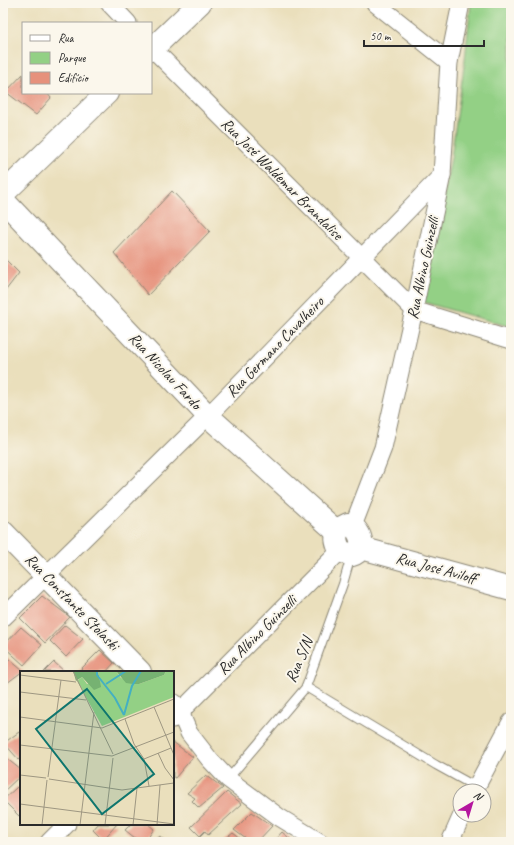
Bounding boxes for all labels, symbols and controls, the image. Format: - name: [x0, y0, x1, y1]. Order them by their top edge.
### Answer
- legend: [22, 22, 152, 94]
- scale bar: [364, 22, 484, 48]
- text: 50 m: [370, 28, 392, 44]
- text: Rua: [58, 30, 75, 46]
- text: Parque: [58, 50, 87, 66]
- text: Edifício: [58, 70, 90, 86]
- street label: Rua José Waldemar Brandalise: [217, 114, 349, 246]
- street label: Rua Albino Guinzelli: [402, 213, 444, 321]
- street label: Rua Germano Cavalheiro: [222, 291, 329, 402]
- street label: Rua Nicolau Fardo: [124, 328, 207, 415]
- street label: Rua José Aviloff: [394, 548, 482, 589]
- street label: Rua Constante Stolaski: [21, 549, 125, 656]
- street label: Rua Albino Guinzelli: [213, 590, 302, 679]
- street label: Rua S/N: [281, 632, 318, 686]
- inset map: [20, 671, 174, 825]
- north arrow: [452, 783, 492, 823]
- text: N: [471, 788, 487, 804]

